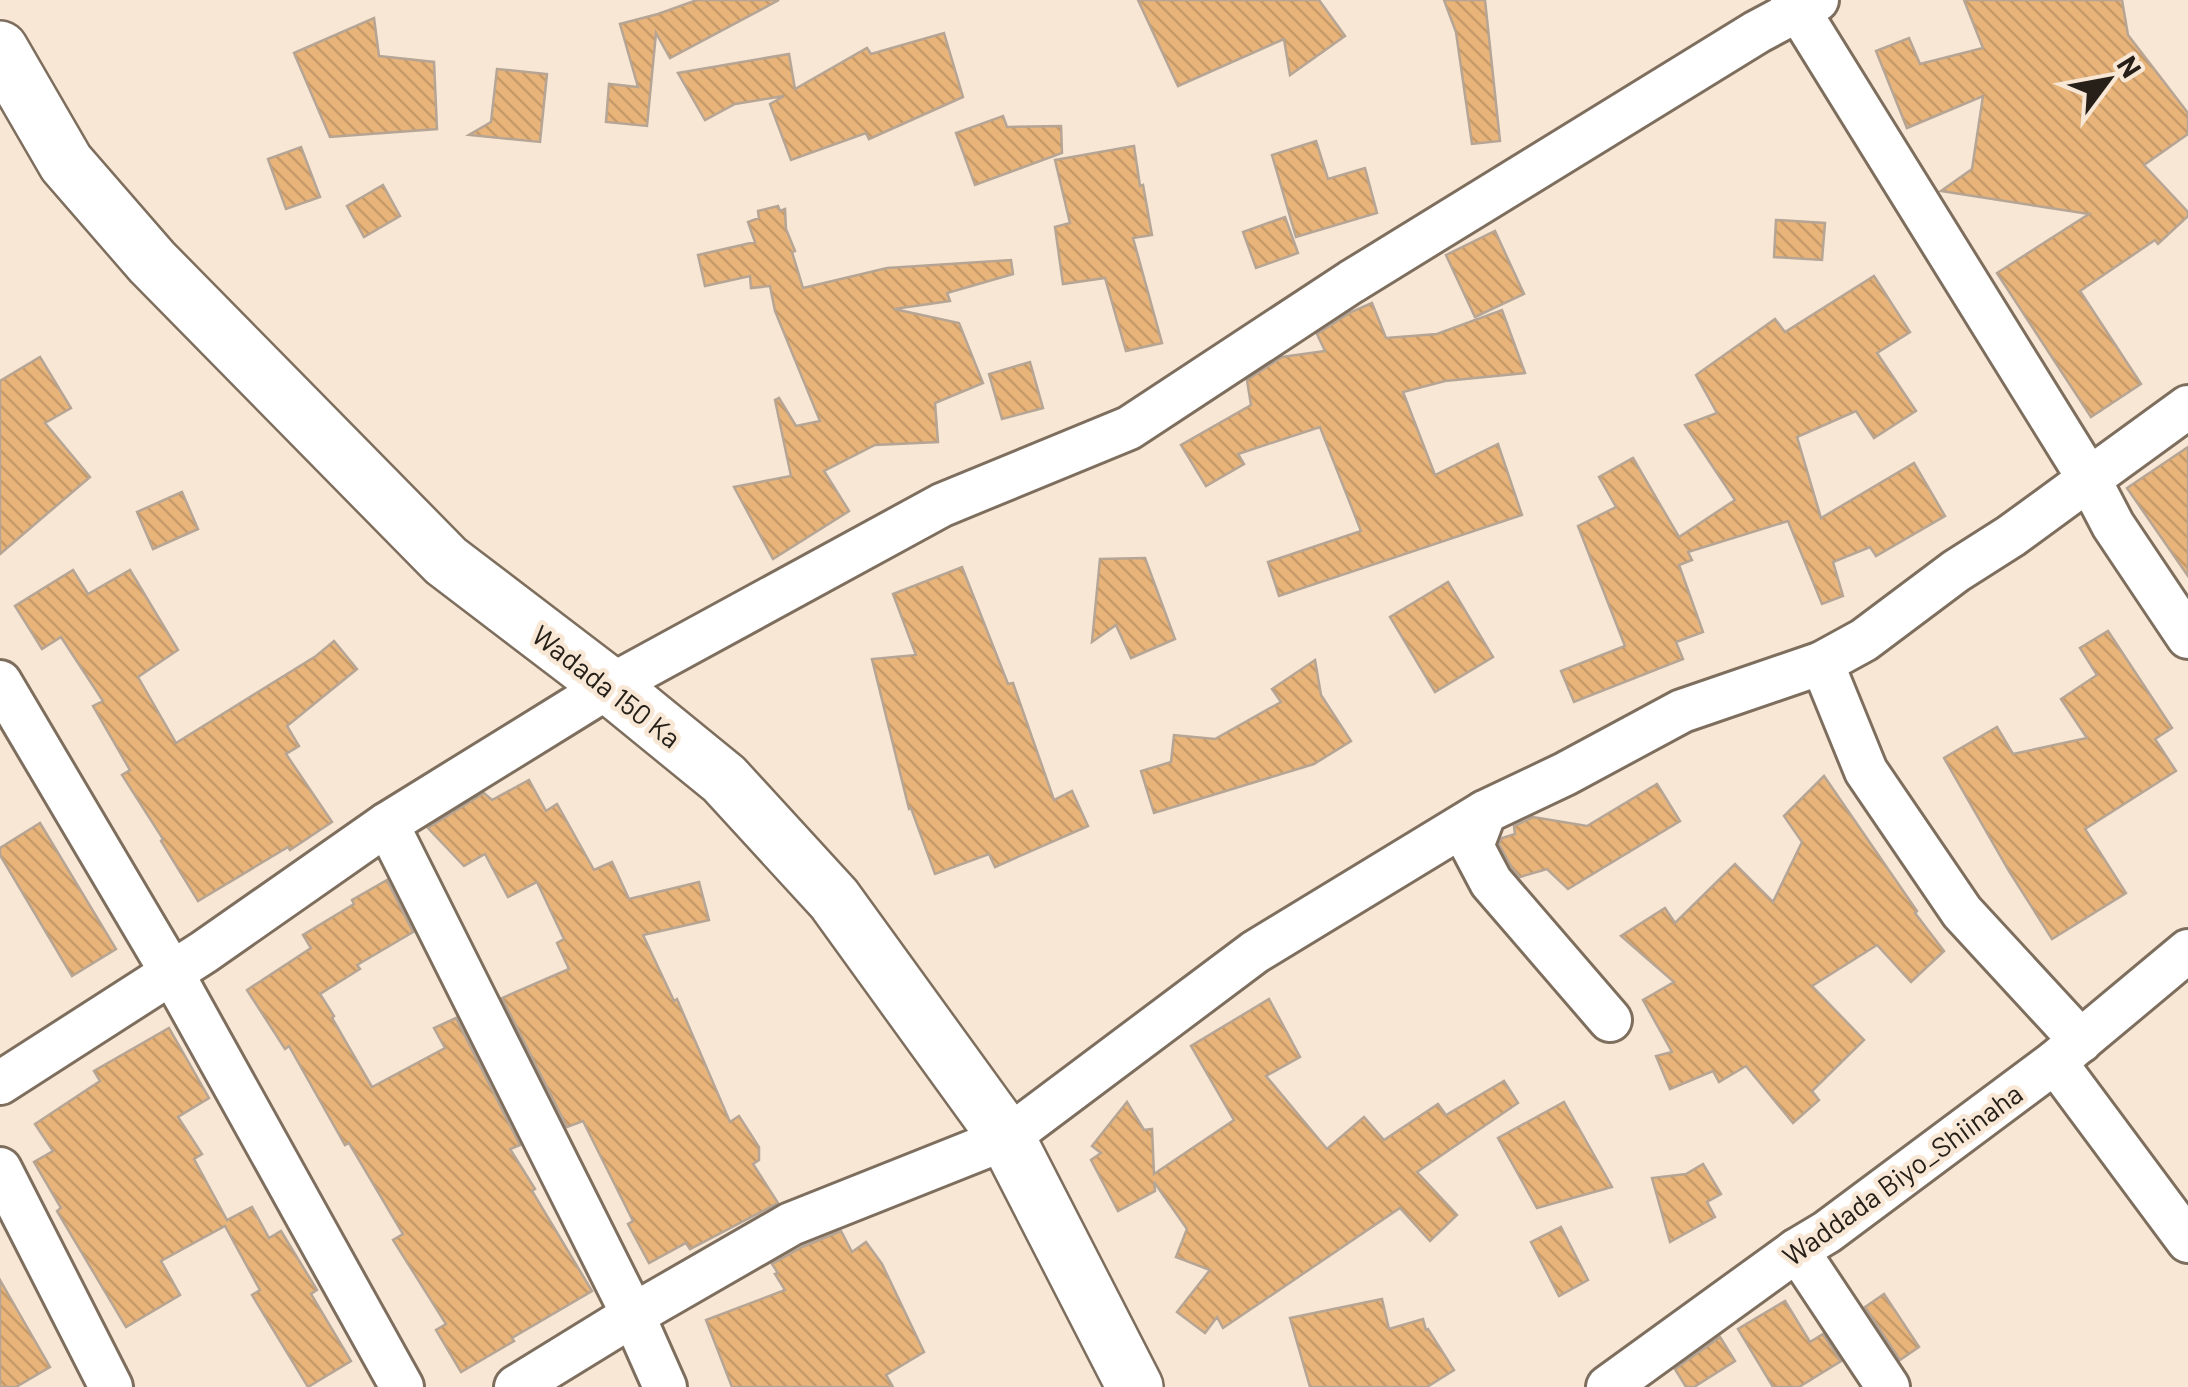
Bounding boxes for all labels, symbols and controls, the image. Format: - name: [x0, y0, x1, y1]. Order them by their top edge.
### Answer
- north arrow: [2058, 30, 2158, 130]
- text: N: [2111, 49, 2149, 83]
- street label: Wadada 150 Ka: [526, 617, 688, 755]
- street label: Waddada Biyo_Shiinaha: [1775, 1076, 2029, 1272]

